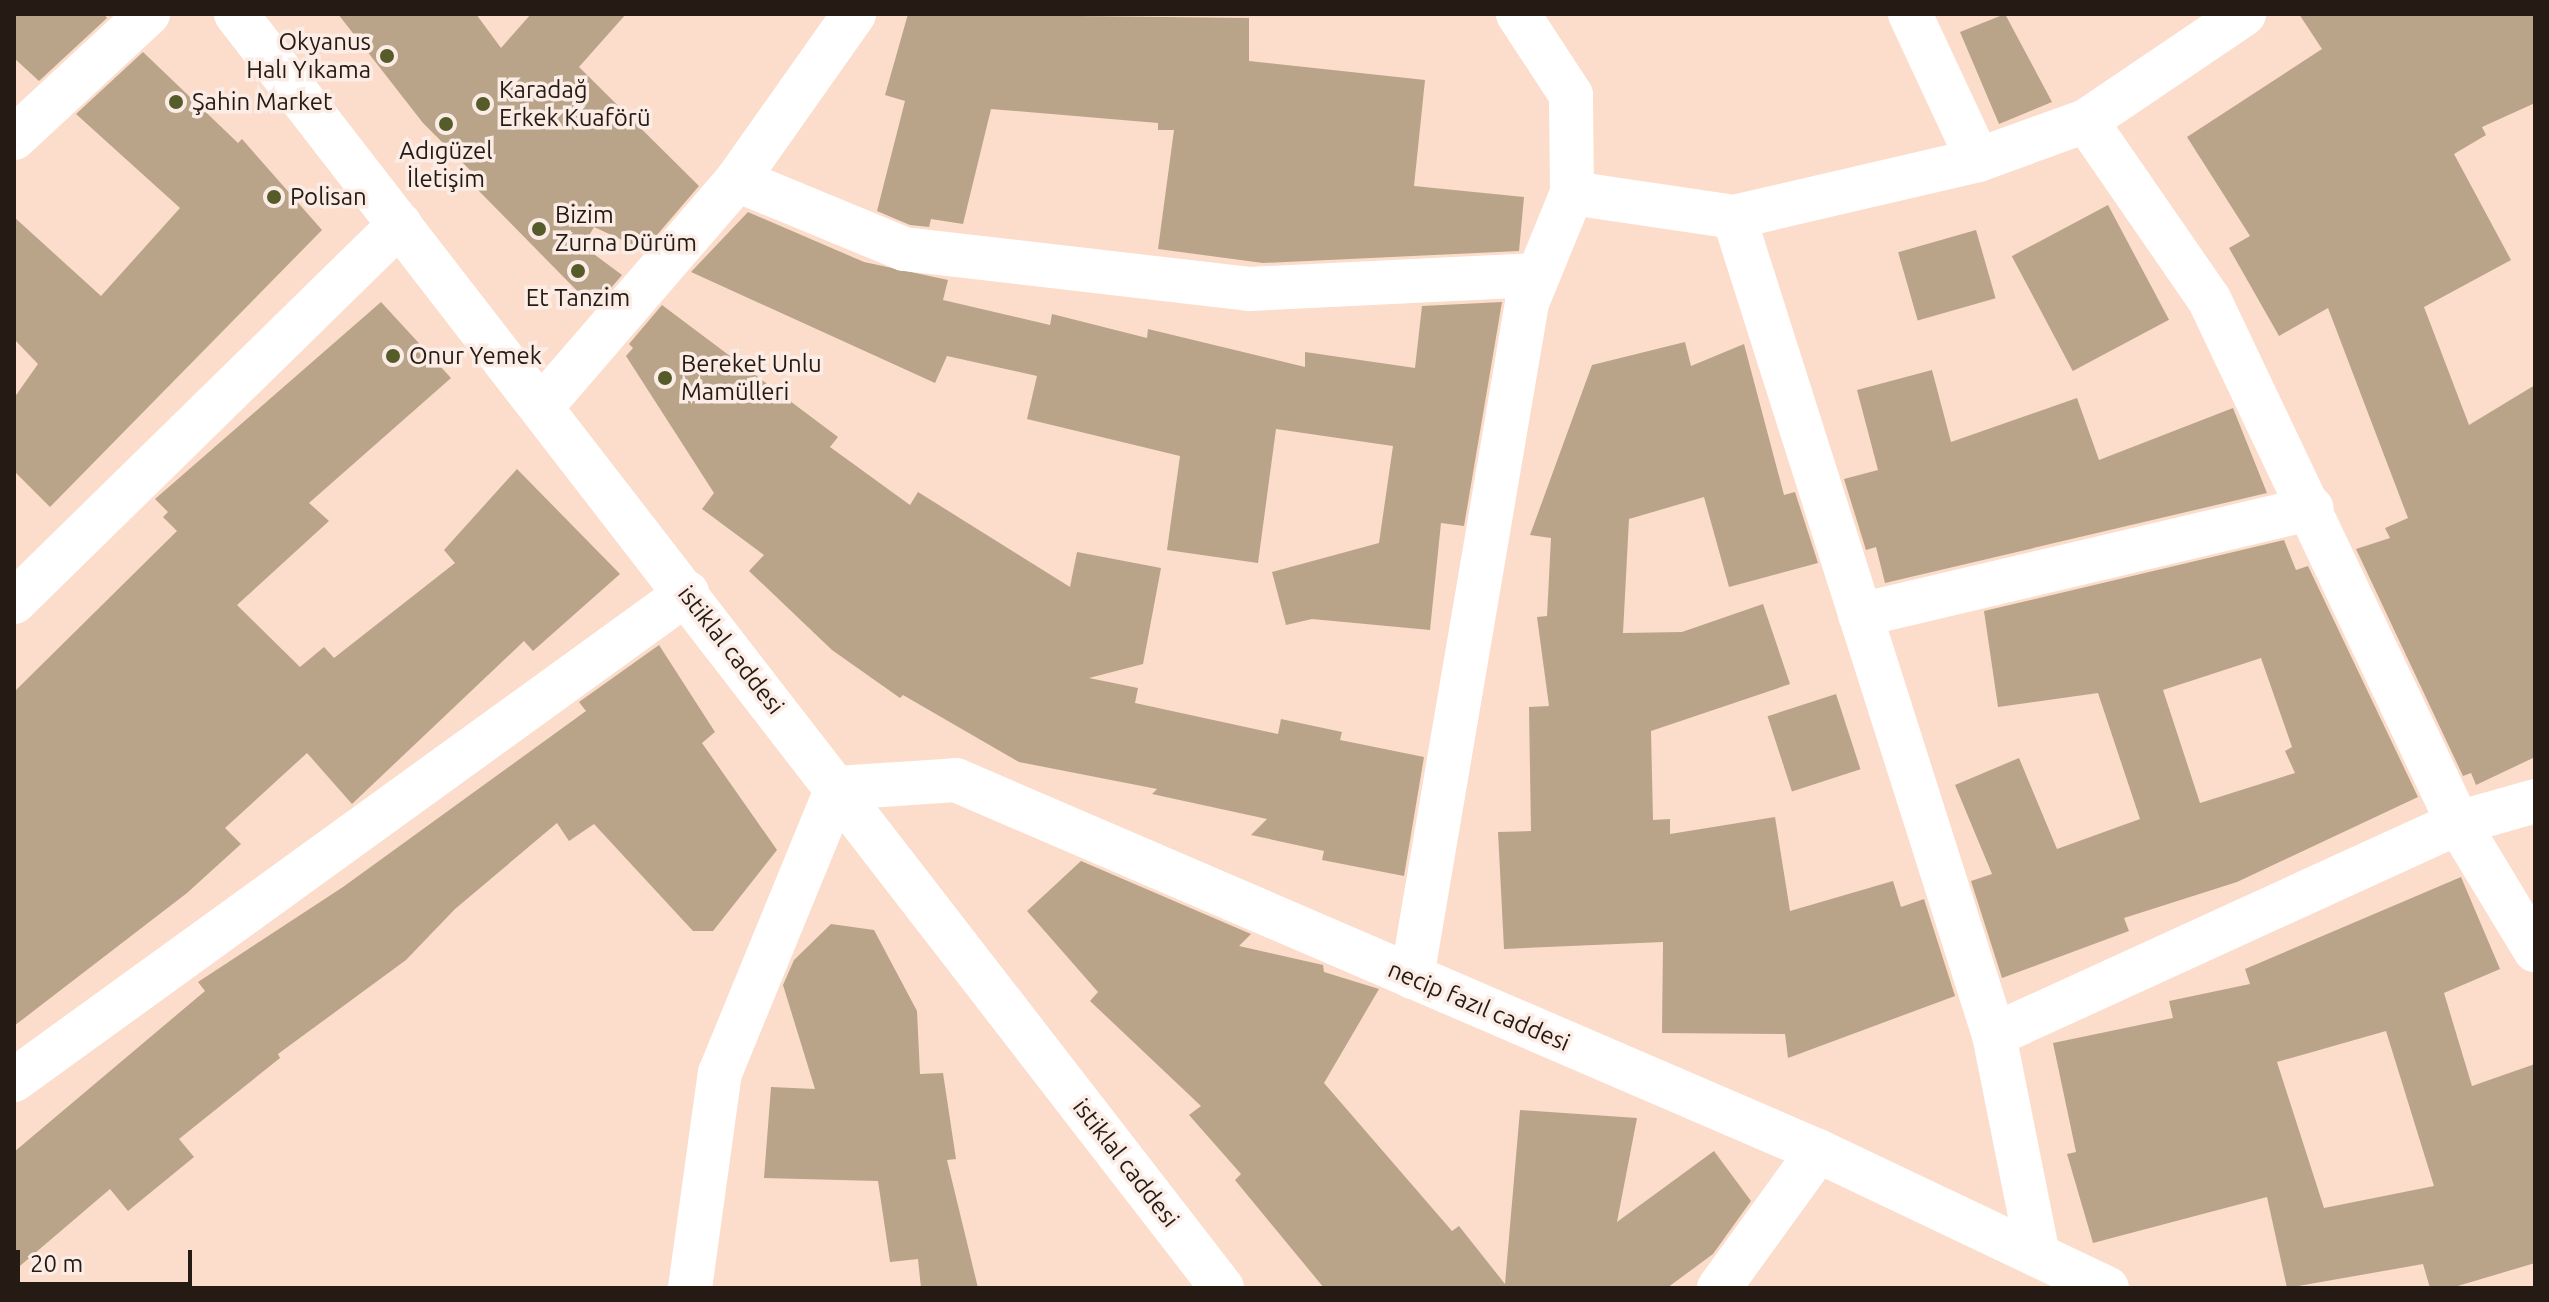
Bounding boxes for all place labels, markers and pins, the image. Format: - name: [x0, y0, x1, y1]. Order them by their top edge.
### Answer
- place label: Okyanus Halı Yıkama: [246, 28, 371, 84]
- marker: Okyanus Halı Yıkama: [378, 47, 396, 65]
- place label: Karadağ Erkek Kuaförü: [499, 76, 651, 132]
- place label: Şahin Market: [192, 88, 332, 116]
- marker: Şahin Market: [167, 93, 185, 111]
- marker: Karadağ Erkek Kuaförü: [474, 95, 492, 113]
- marker: Adıgüzel İletişim: [437, 115, 455, 133]
- place label: Adıgüzel İletişim: [399, 137, 493, 193]
- place label: Polisan: [290, 183, 367, 211]
- marker: Polisan: [265, 188, 283, 206]
- place label: Bizim Zurna Dürüm: [555, 201, 697, 257]
- marker: Bizim Zurna Dürüm: [530, 220, 548, 238]
- marker: Et Tanzim: [569, 262, 587, 280]
- place label: Et Tanzim: [526, 284, 630, 312]
- place label: Onur Yemek: [409, 342, 542, 370]
- marker: Onur Yemek: [384, 347, 402, 365]
- place label: Bereket Unlu Mamülleri: [681, 350, 822, 406]
- marker: Bereket Unlu Mamülleri: [656, 369, 674, 387]

